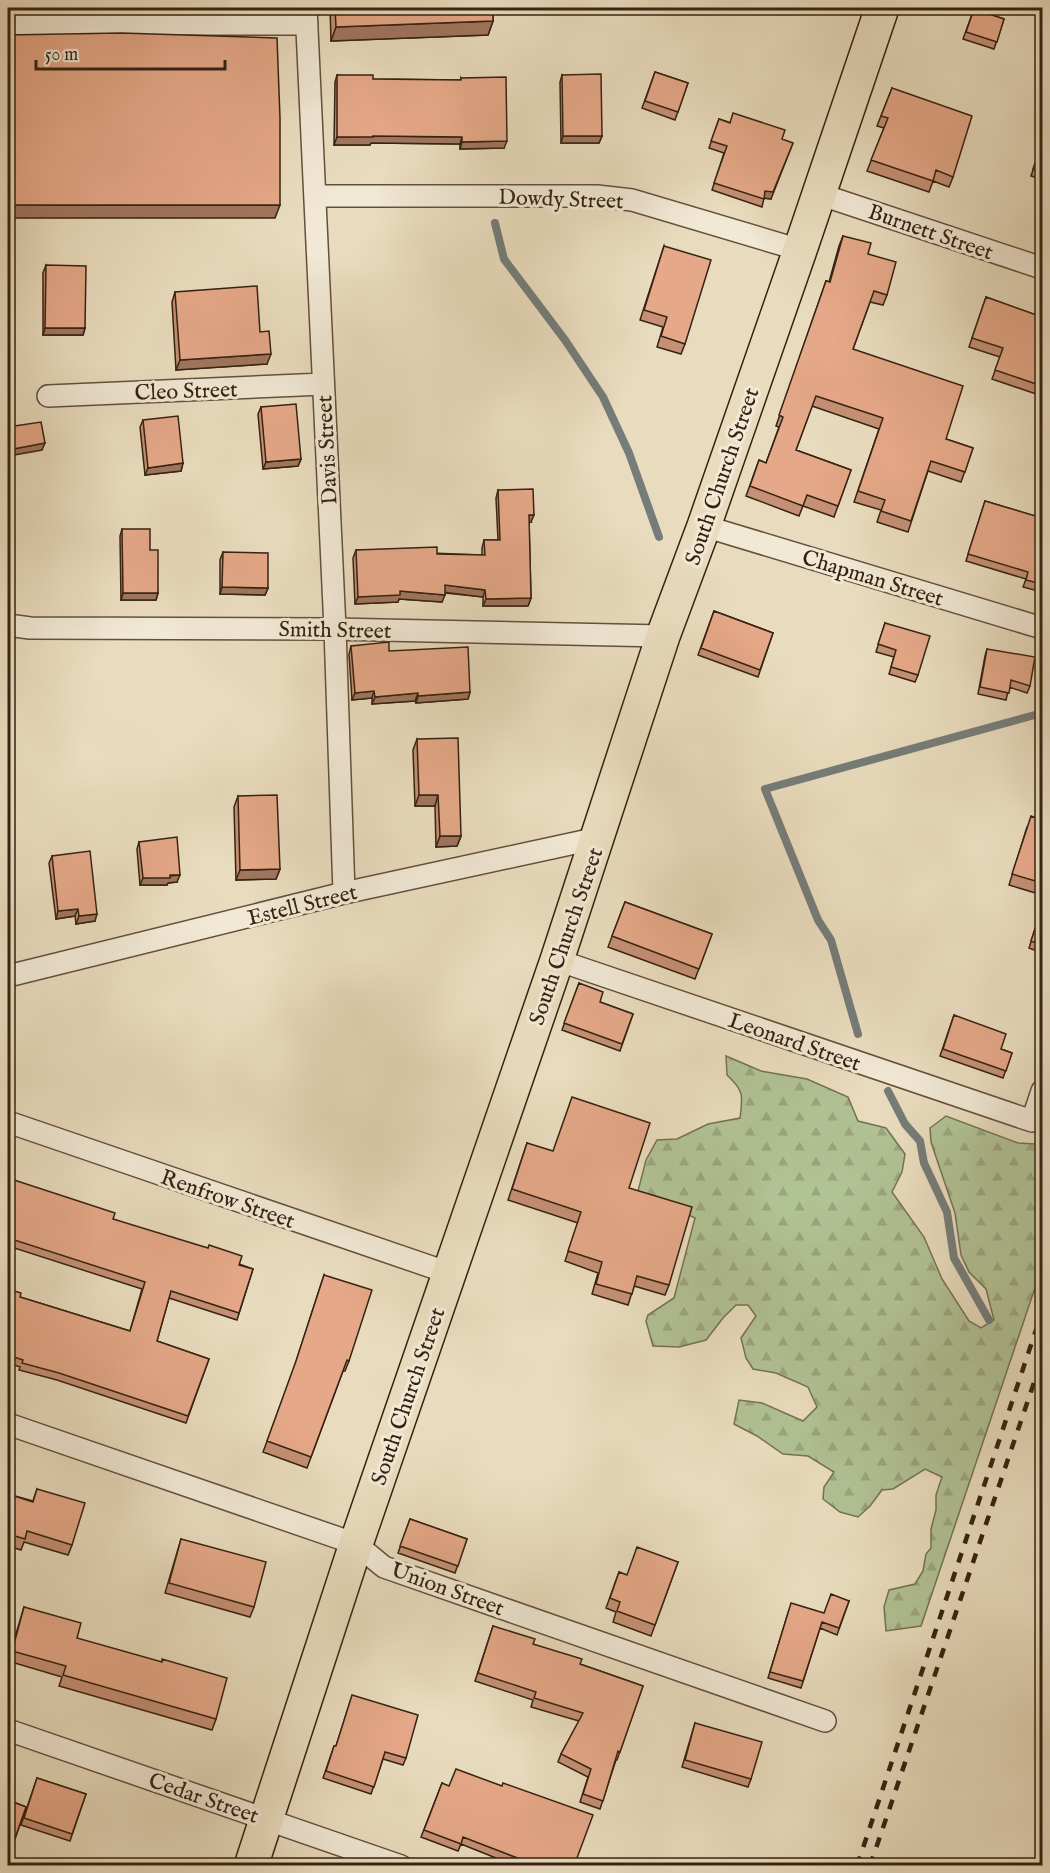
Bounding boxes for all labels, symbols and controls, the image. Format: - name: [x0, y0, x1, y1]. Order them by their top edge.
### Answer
- scale bar: [36, 33, 225, 71]
- text: 50 m: [45, 44, 78, 67]
- street label: Dowdy Street: [498, 184, 625, 216]
- street label: Burnett Street: [864, 198, 997, 268]
- street label: Cleo Street: [134, 376, 239, 408]
- street label: South Church Street: [679, 384, 767, 569]
- street label: Davis Street: [311, 394, 345, 505]
- street label: Chapman Street: [798, 544, 947, 614]
- street label: Smith Street: [278, 616, 392, 646]
- street label: South Church Street: [523, 844, 611, 1029]
- street label: Estell Street: [245, 879, 361, 933]
- street label: Leonard Street: [724, 1007, 865, 1079]
- street label: Renfrow Street: [157, 1164, 299, 1236]
- street label: South Church Street: [365, 1304, 453, 1489]
- street label: Union Street: [387, 1556, 508, 1623]
- street label: Cedar Street: [145, 1767, 263, 1831]

